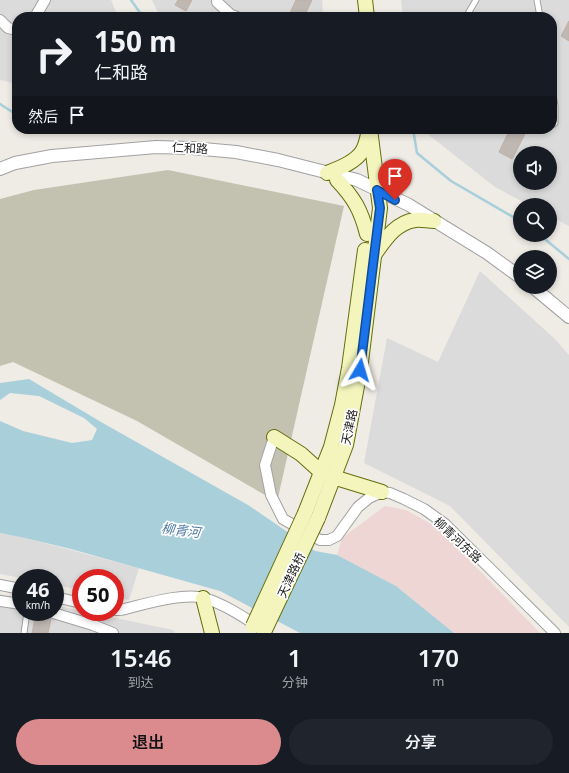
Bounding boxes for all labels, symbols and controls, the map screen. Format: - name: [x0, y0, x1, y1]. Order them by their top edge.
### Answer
- text: 150 m: [94, 22, 177, 60]
- icon: right: [28, 28, 80, 80]
- text: 仁和路: [94, 60, 148, 84]
- icon: arrive: [66, 104, 88, 126]
- text: 然后: [28, 106, 58, 126]
- street label: 仁和路: [172, 139, 208, 157]
- map controls: [513, 146, 557, 294]
- button: sound: [513, 146, 557, 190]
- pin: [378, 159, 412, 200]
- icon: arrive: [384, 165, 406, 187]
- button: search: [513, 198, 557, 242]
- button: layers: [513, 250, 557, 294]
- position arrow: [339, 349, 381, 391]
- street label: 天津路: [337, 408, 361, 446]
- street label: 柳青河东路: [430, 513, 486, 567]
- water label: 柳青河: [161, 519, 204, 542]
- street label: 天津路桥: [273, 550, 309, 600]
- speed limit sign: 50: [72, 569, 124, 621]
- text: 46: [27, 576, 49, 603]
- text: km/h: [26, 598, 50, 612]
- text: 15:46: [110, 641, 172, 674]
- text: 1: [288, 641, 302, 674]
- text: 170: [418, 641, 459, 674]
- text: m: [432, 672, 444, 690]
- text: 到达: [128, 673, 154, 691]
- text: 分钟: [282, 673, 308, 691]
- button: 退出: [16, 719, 281, 765]
- button: 分享: [289, 719, 553, 765]

